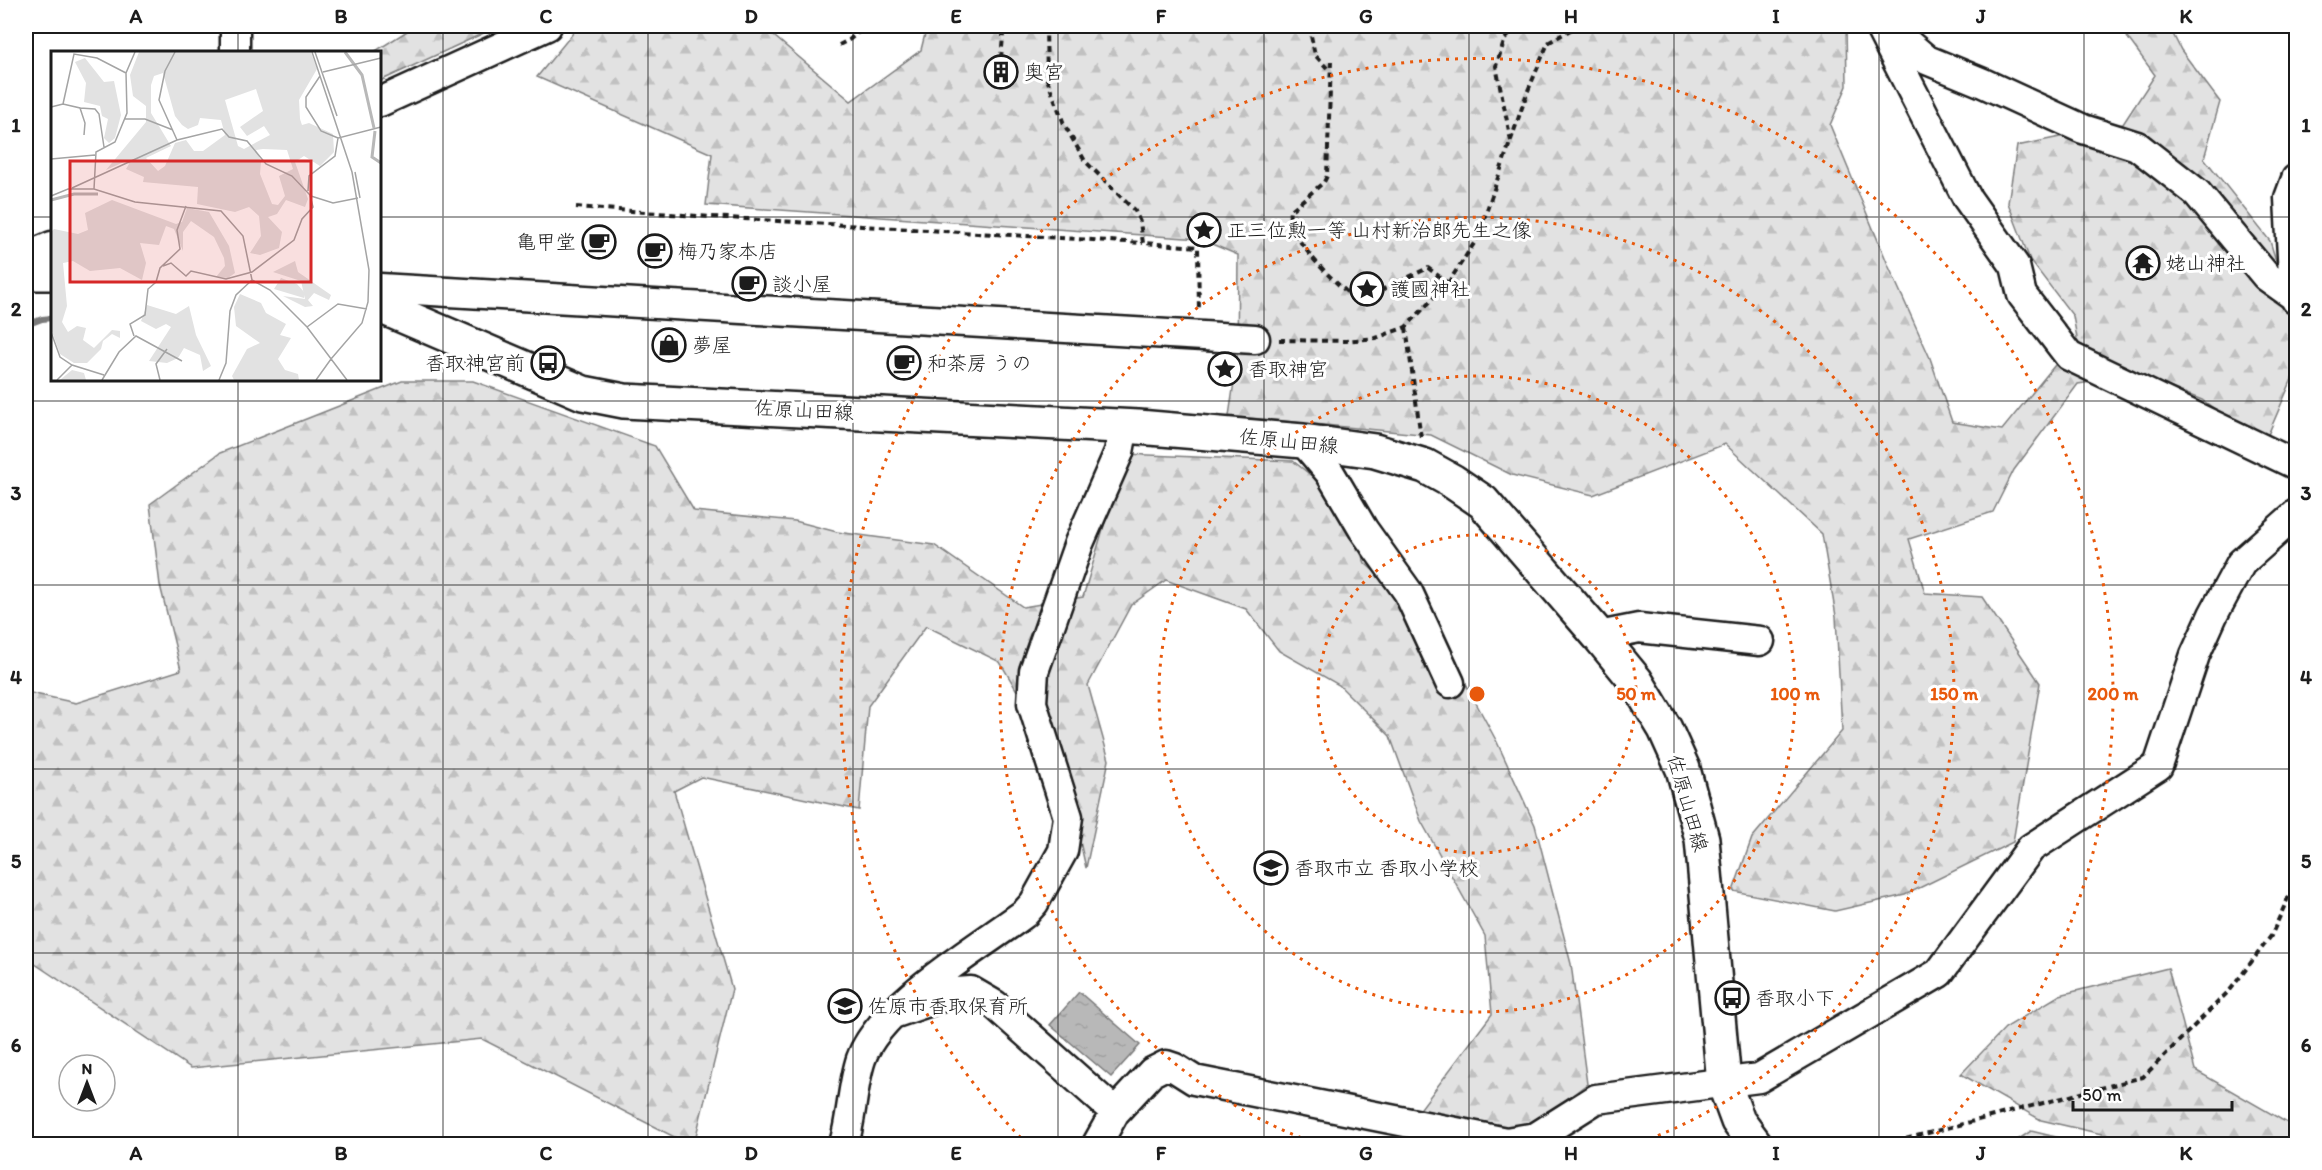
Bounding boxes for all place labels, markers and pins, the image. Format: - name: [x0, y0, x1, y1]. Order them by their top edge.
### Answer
- building icon: 奥宮: [983, 54, 1019, 90]
- place label: 奥宮: [1024, 60, 1064, 84]
- place icon: 正三位勲一等 山村新治郎先生之像: [1186, 212, 1222, 248]
- place label: 正三位勲一等 山村新治郎先生之像: [1227, 218, 1532, 242]
- cafe icon: 亀甲堂: [581, 224, 617, 260]
- place label: 亀甲堂: [516, 230, 576, 254]
- cafe icon: 梅乃家本店: [637, 233, 673, 269]
- place label: 梅乃家本店: [678, 239, 778, 263]
- temple icon: 姥山神社: [2125, 245, 2161, 281]
- place label: 姥山神社: [2166, 251, 2246, 275]
- cafe icon: 談小屋: [731, 266, 767, 302]
- place icon: 護國神社: [1349, 271, 1385, 307]
- place label: 談小屋: [772, 272, 832, 296]
- place label: 護國神社: [1390, 277, 1470, 301]
- shop icon: 夢屋: [651, 327, 687, 363]
- place label: 夢屋: [692, 333, 732, 357]
- bus stop icon: 香取神宮前: [530, 345, 566, 381]
- cafe icon: 和茶房 うの: [886, 345, 922, 381]
- place label: 香取神宮前: [425, 351, 525, 375]
- place label: 和茶房 うの: [927, 351, 1032, 375]
- place icon: 香取神宮: [1207, 351, 1243, 387]
- place label: 香取神宮: [1248, 357, 1328, 381]
- centre of rings: [1467, 684, 1487, 704]
- school or university icon: 香取市立 香取小学校: [1253, 850, 1289, 886]
- place label: 香取市立 香取小学校: [1294, 856, 1479, 880]
- bus stop icon: 香取小下: [1714, 980, 1750, 1016]
- place label: 香取小下: [1755, 986, 1835, 1010]
- school or university icon: 佐原市香取保育所: [827, 988, 863, 1024]
- place label: 佐原市香取保育所: [868, 994, 1028, 1018]

